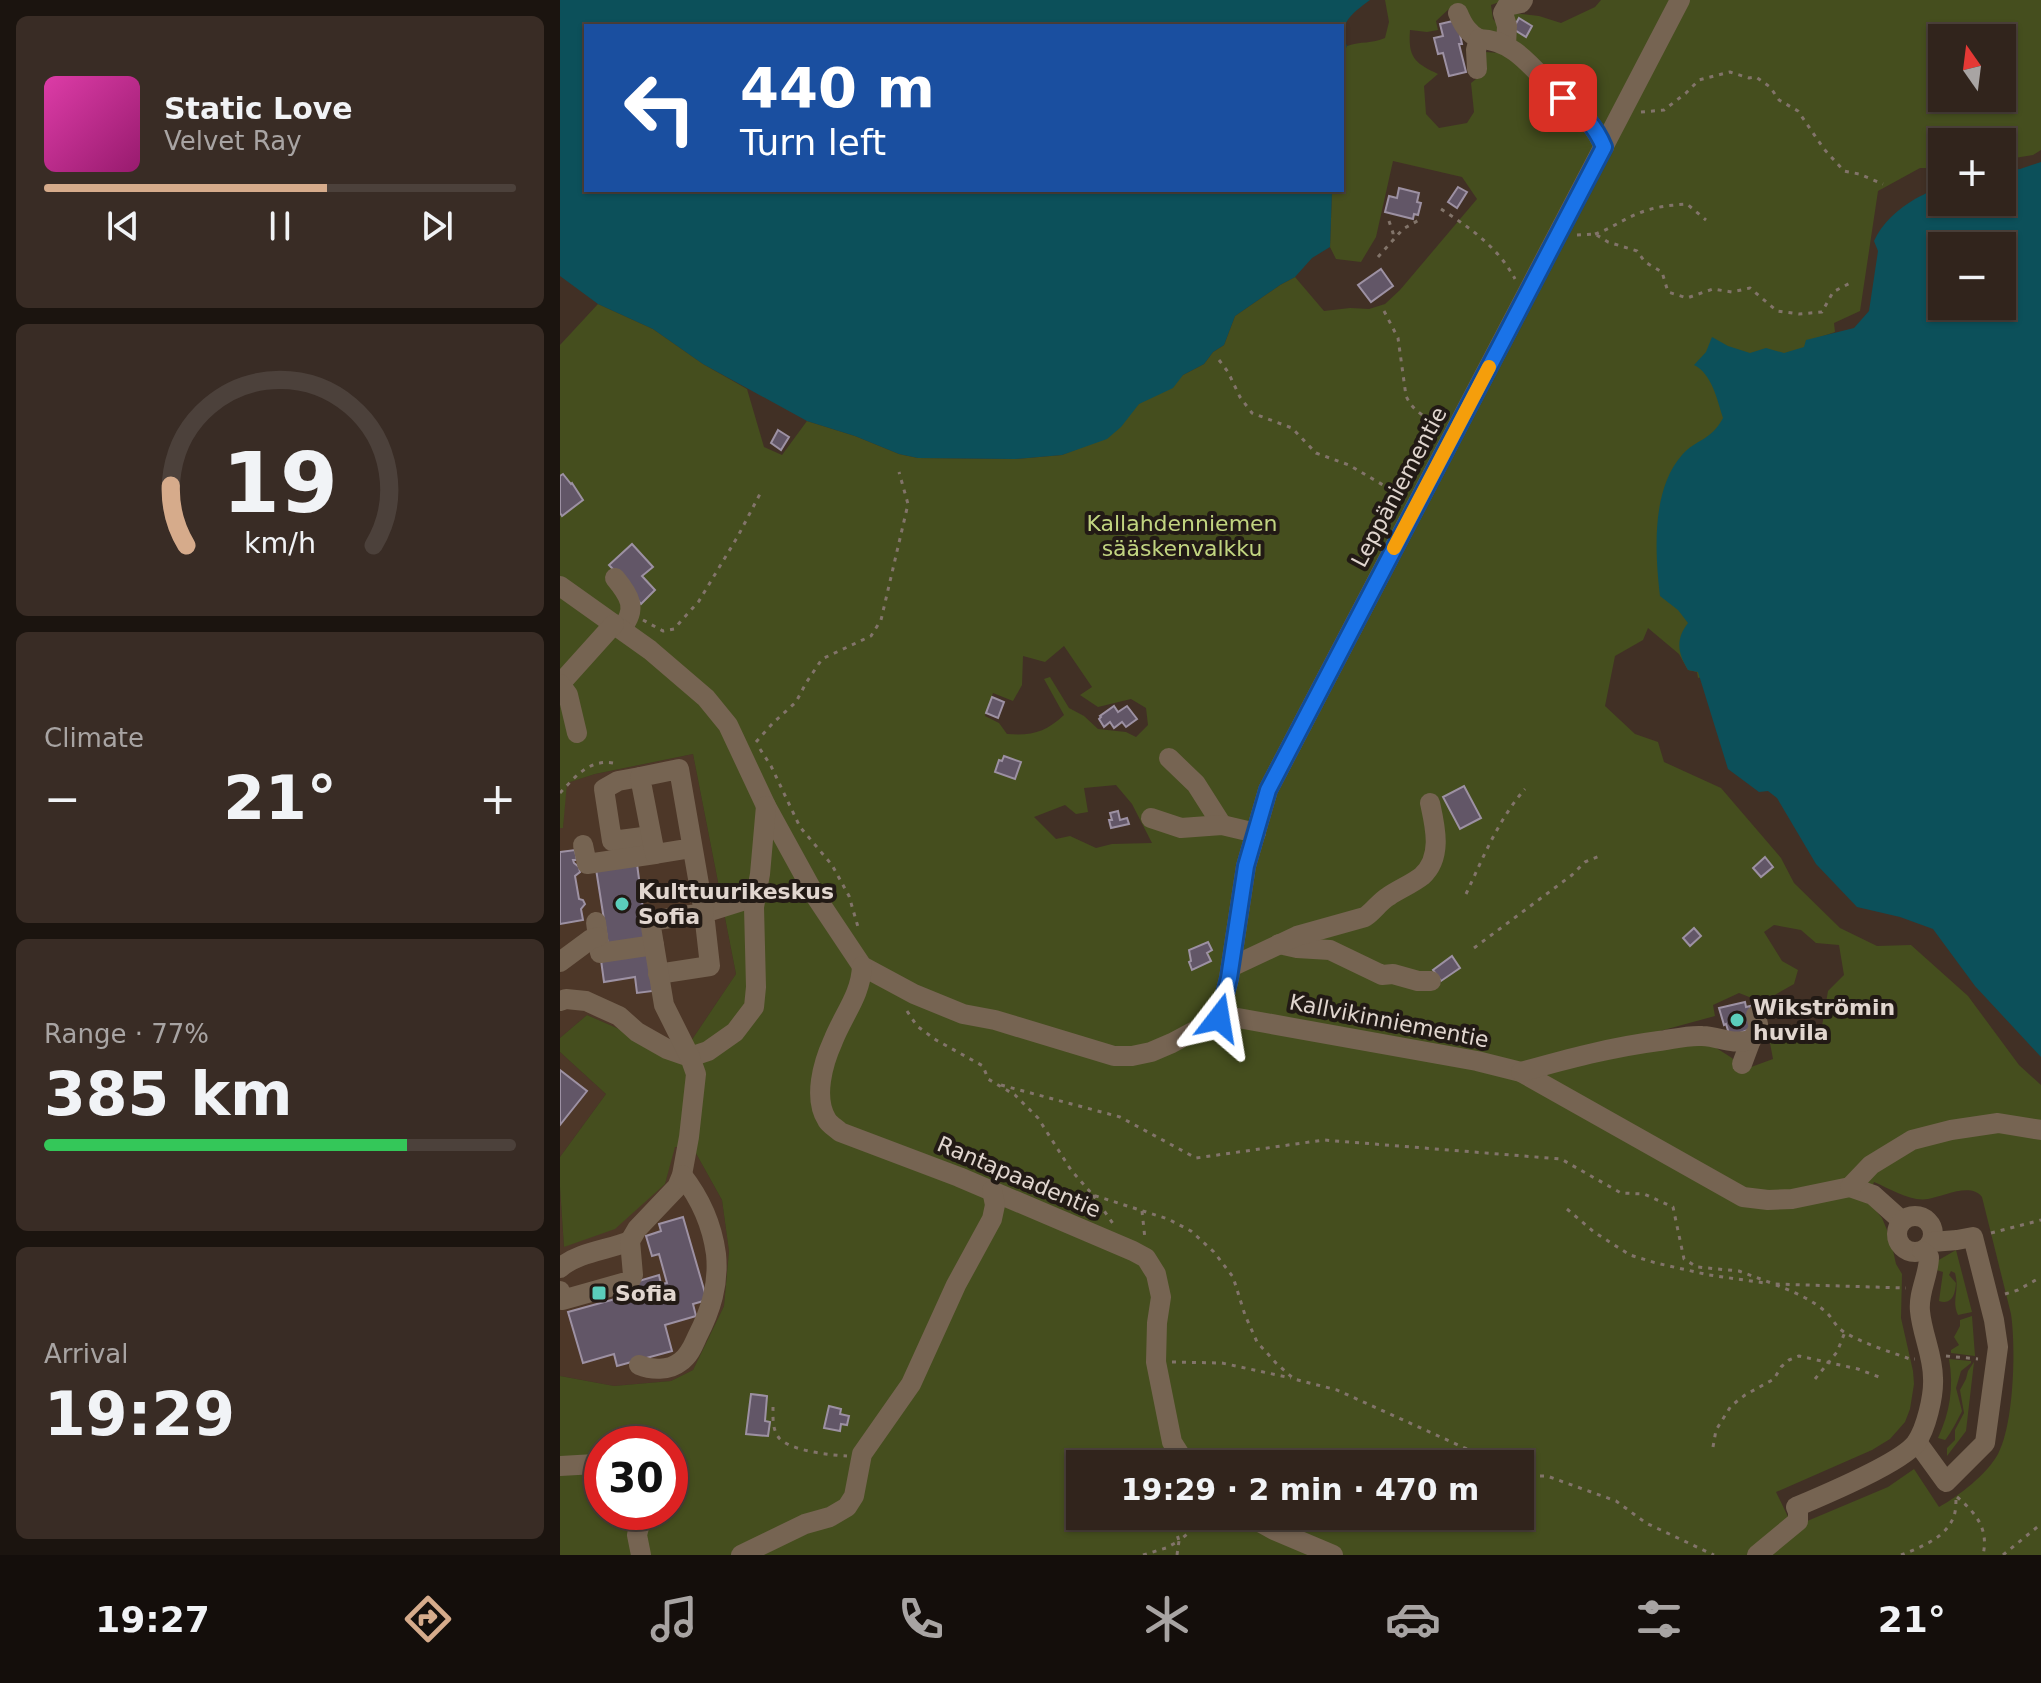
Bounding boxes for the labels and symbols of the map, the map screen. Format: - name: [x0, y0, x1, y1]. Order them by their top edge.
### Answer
- north arrow: [1928, 24, 2016, 112]
- pin: [1529, 64, 1597, 132]
- street label: Leppäniementie: [1346, 403, 1452, 571]
- park label: Kallahdenniemen sääskenvalkku: [1086, 511, 1278, 561]
- place label: Kulttuurikeskus Sofia: [638, 879, 834, 929]
- marker: Kulttuurikeskus Sofia: [613, 895, 631, 913]
- position arrow: [1177, 976, 1261, 1060]
- street label: Kallvikinniementie: [1287, 989, 1491, 1053]
- place label: Wikströmin huvila: [1753, 995, 1895, 1045]
- marker: Wikströmin huvila: [1728, 1011, 1746, 1029]
- street label: Rantapaadentie: [934, 1131, 1104, 1223]
- place label: Sofia: [615, 1281, 677, 1306]
- marker: Sofia: [590, 1284, 608, 1302]
- speed limit sign: 30: [584, 1426, 688, 1530]

